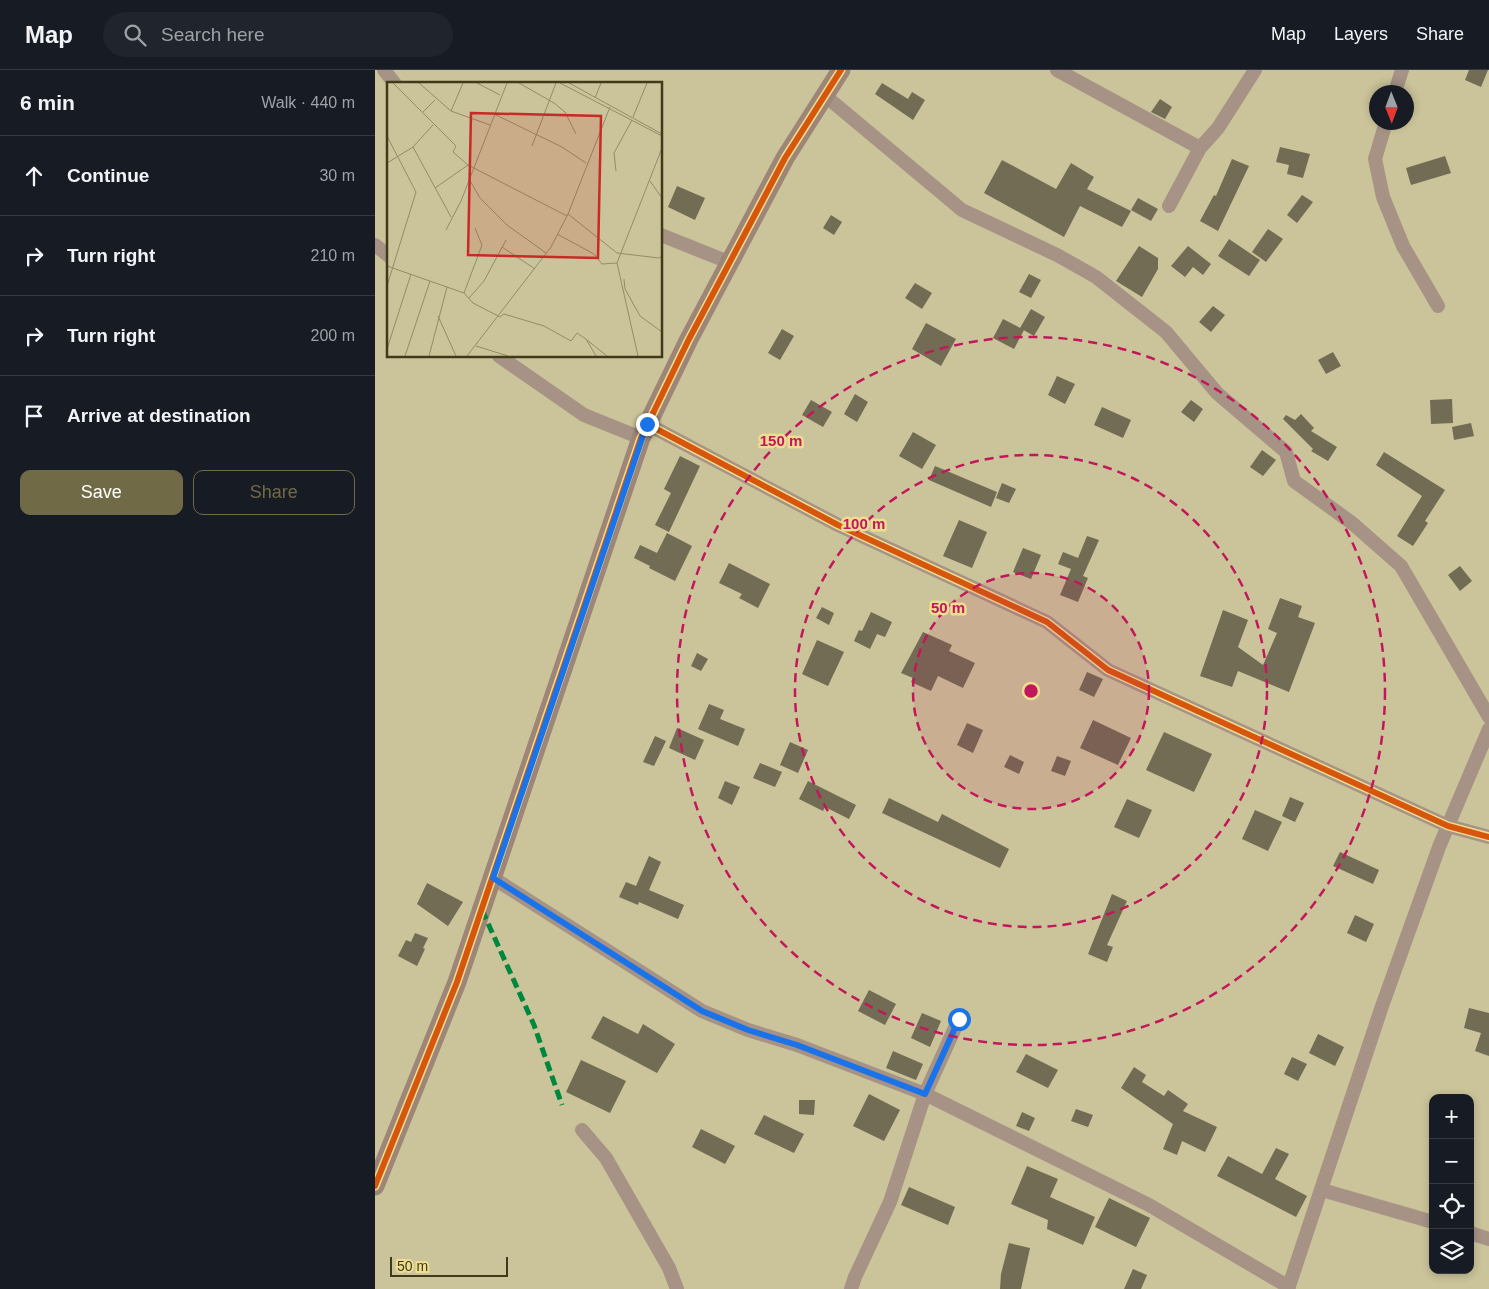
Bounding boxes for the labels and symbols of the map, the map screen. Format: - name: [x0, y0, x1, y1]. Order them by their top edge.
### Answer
- inset map: [387, 82, 663, 358]
- north arrow: [1369, 85, 1414, 130]
- route end: [636, 413, 659, 436]
- text: 150 m: [760, 432, 802, 449]
- text: 100 m: [843, 515, 885, 532]
- text: 50 m: [931, 599, 965, 616]
- centre of rings: [1022, 682, 1040, 700]
- route start: [948, 1008, 971, 1031]
- scale bar: [390, 1254, 507, 1277]

